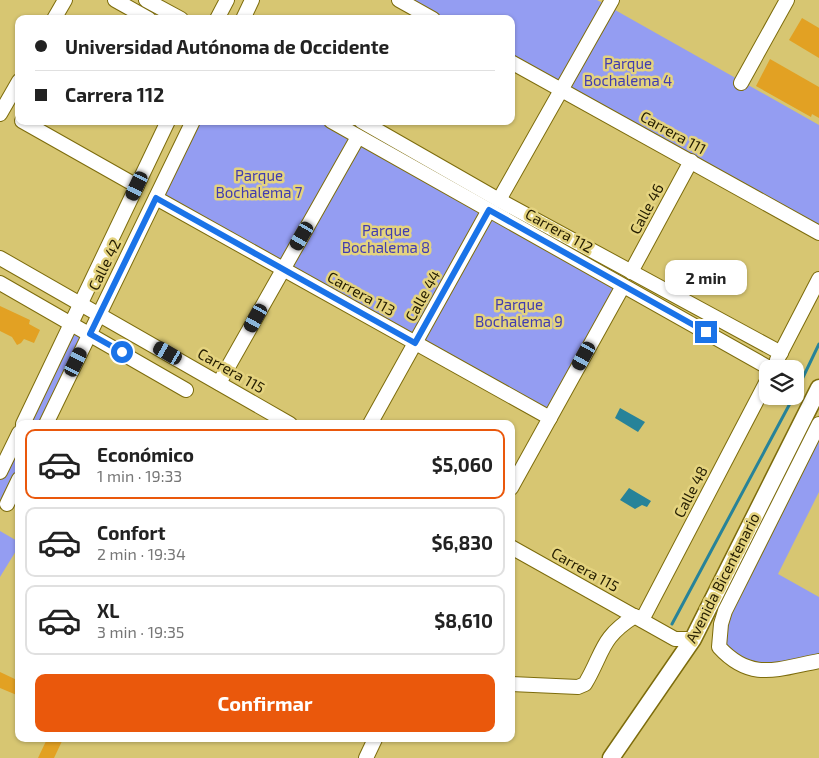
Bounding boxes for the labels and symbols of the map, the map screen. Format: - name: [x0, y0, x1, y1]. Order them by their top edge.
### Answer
- park label: Parque Bochalema 4: [584, 54, 672, 89]
- street label: Carrera 111: [638, 107, 709, 157]
- park label: Parque Bochalema 7: [215, 166, 303, 201]
- car: [123, 169, 150, 203]
- street label: Calle 46: [625, 180, 667, 237]
- street label: Carrera 112: [522, 204, 596, 256]
- car: [288, 219, 315, 253]
- park label: Parque Bochalema 8: [342, 221, 430, 256]
- street label: Calle 42: [84, 236, 124, 293]
- callout: 2 min: [665, 260, 747, 294]
- street label: Carrera 113: [325, 267, 398, 319]
- street label: Calle 44: [401, 267, 443, 324]
- park label: Parque Bochalema 9: [475, 295, 563, 330]
- car: [242, 301, 269, 335]
- route end: [695, 321, 717, 343]
- car: [151, 339, 184, 367]
- car: [570, 339, 597, 373]
- route start: [111, 341, 133, 363]
- street label: Carrera 115: [195, 344, 268, 396]
- car: [62, 345, 89, 379]
- street label: Calle 48: [670, 463, 711, 520]
- street label: Avenida Bicentenario: [682, 510, 763, 646]
- street label: Carrera 115: [549, 543, 622, 595]

